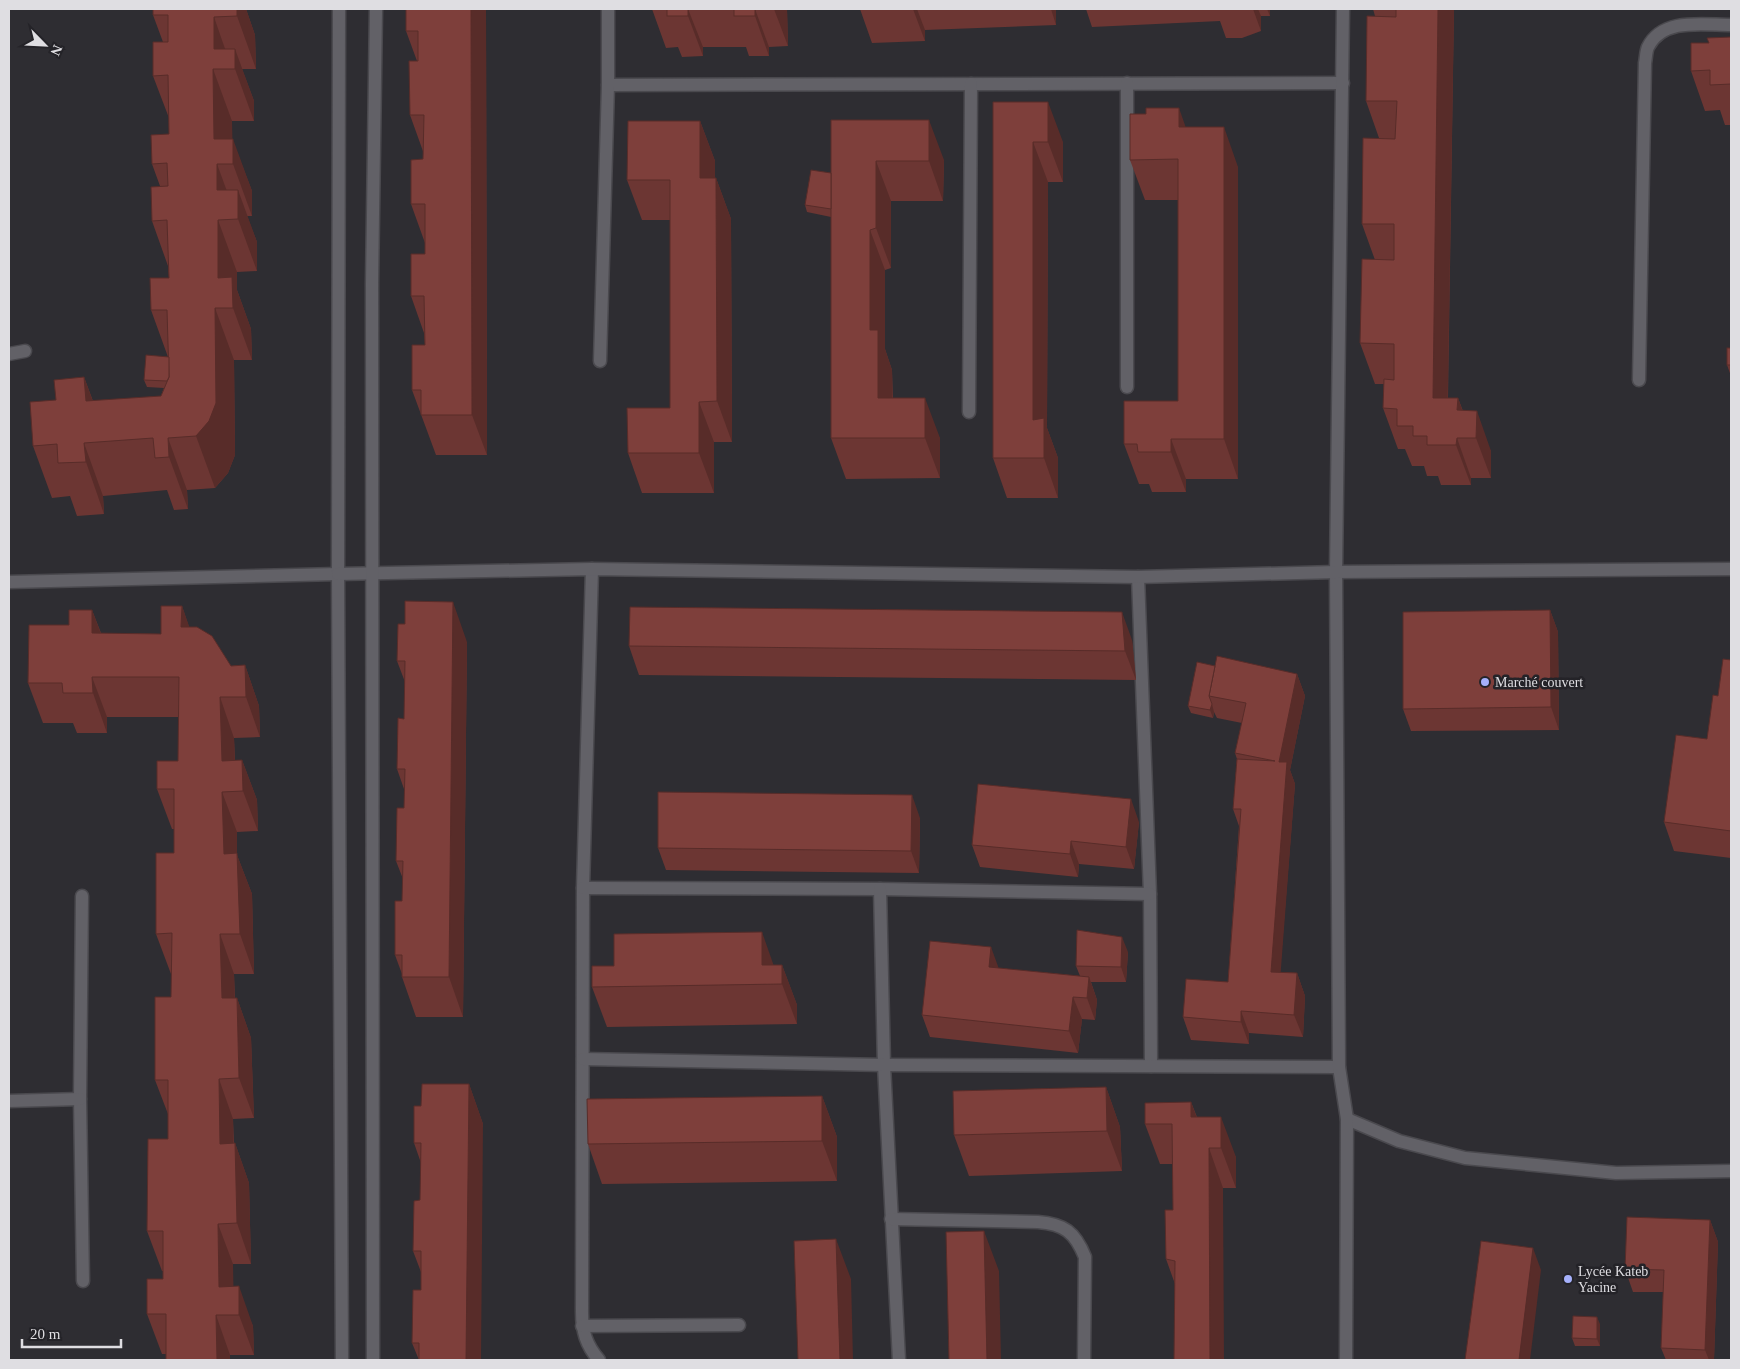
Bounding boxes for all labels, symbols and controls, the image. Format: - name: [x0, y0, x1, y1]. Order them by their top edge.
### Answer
- north arrow: [20, 20, 70, 70]
- text: N: [48, 42, 65, 58]
- place label: Marché couvert: [1495, 675, 1583, 690]
- marker: Marché couvert: [1479, 676, 1491, 688]
- place label: Lycée Kateb Yacine: [1578, 1264, 1648, 1295]
- marker: Lycée Kateb Yacine: [1562, 1273, 1574, 1285]
- scale bar: [22, 1316, 121, 1348]
- text: 20 m: [30, 1326, 61, 1342]

